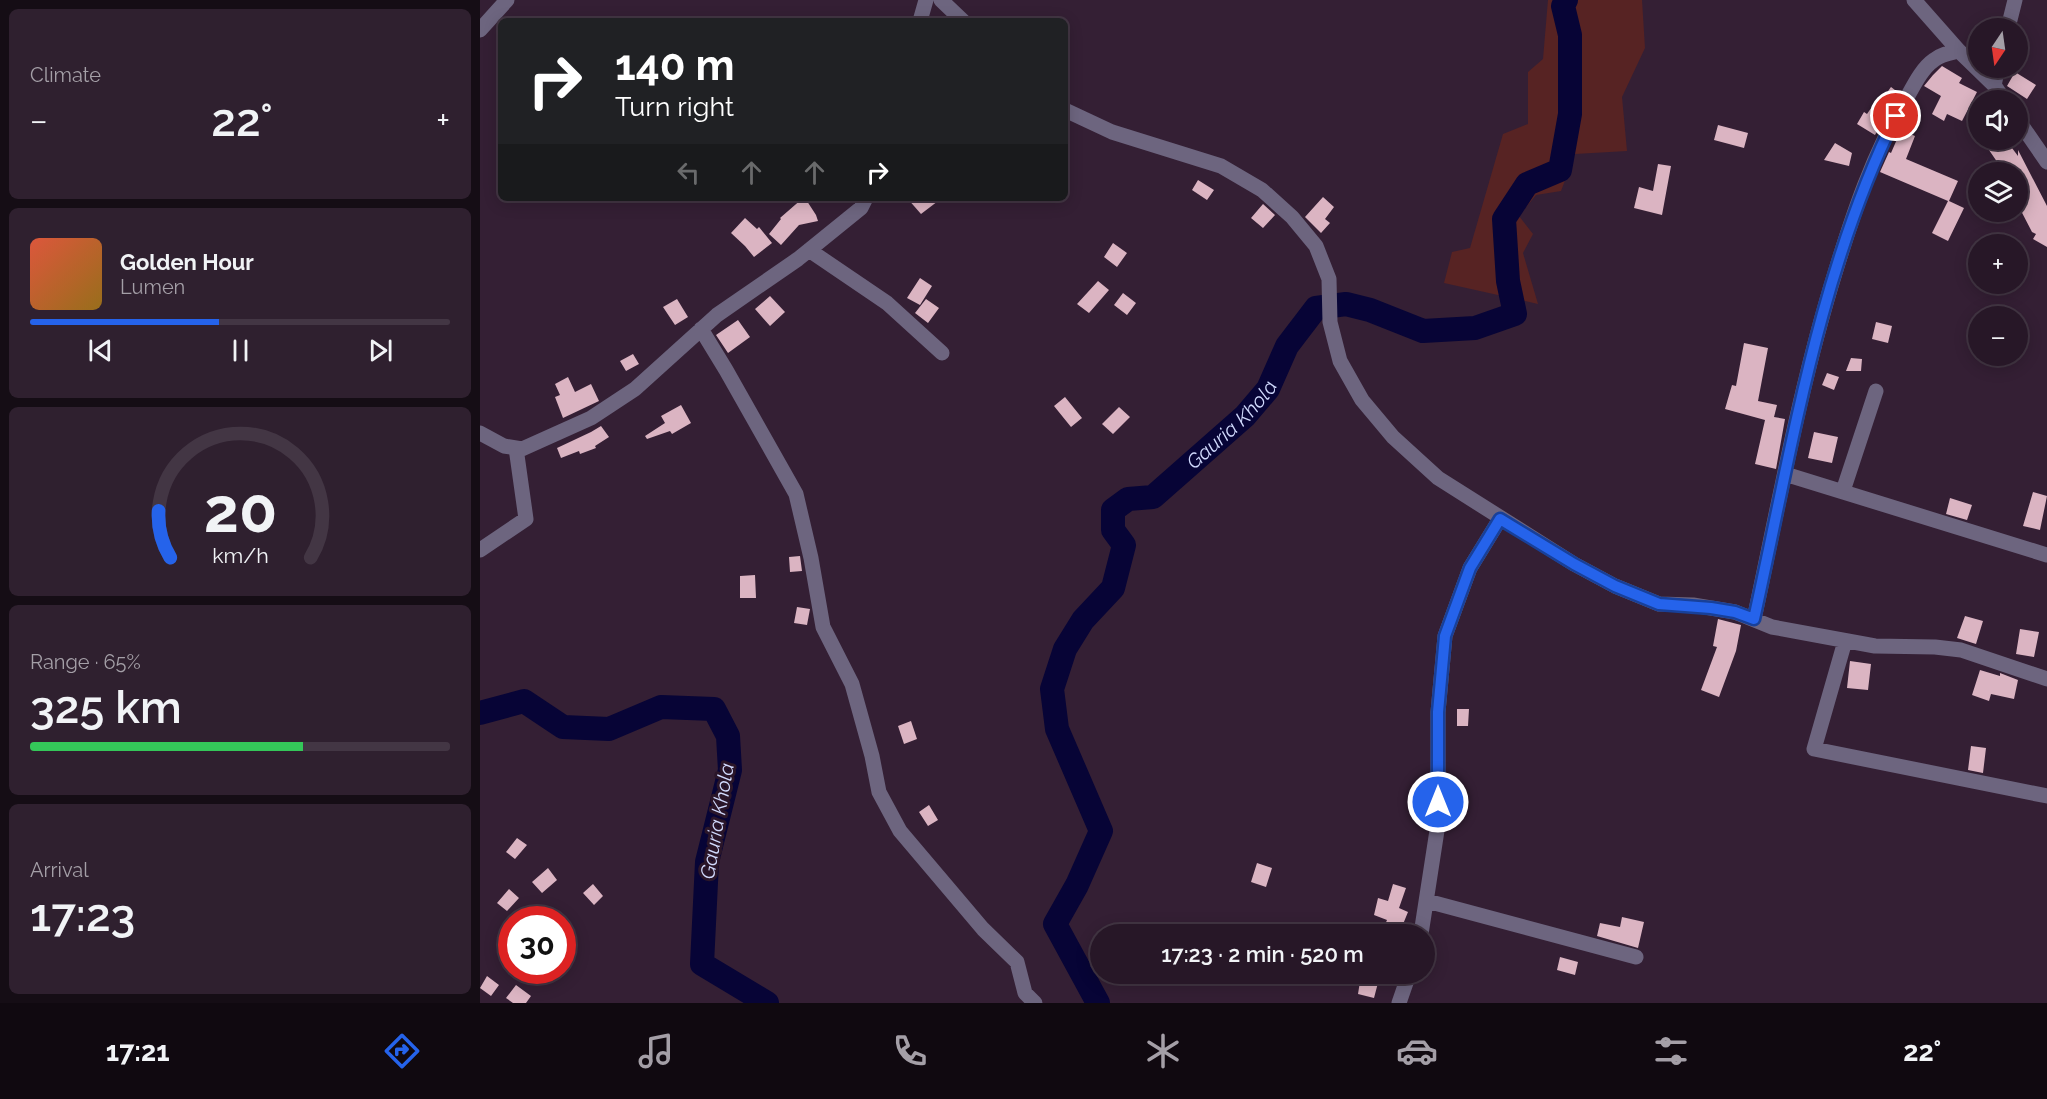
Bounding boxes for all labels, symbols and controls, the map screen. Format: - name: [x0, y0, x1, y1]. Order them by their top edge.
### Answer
- north arrow: [1968, 18, 2028, 78]
- map controls: [1968, 18, 2028, 366]
- text: 140 m: [615, 41, 735, 90]
- icon: right: [516, 42, 594, 120]
- text: Climate: [30, 63, 101, 87]
- pin: [1870, 90, 1921, 141]
- button: sound: [1968, 90, 2028, 150]
- text: Turn right: [615, 91, 734, 122]
- text: 22°: [211, 94, 273, 147]
- icon: arrive: [1879, 99, 1912, 132]
- text: −: [30, 101, 48, 140]
- text: +: [436, 101, 450, 140]
- icon: left: [672, 156, 705, 189]
- icon: ahead: [735, 156, 768, 189]
- icon: ahead: [798, 156, 831, 189]
- icon: right: [861, 156, 894, 189]
- button: layers: [1968, 162, 2028, 222]
- button: +: [1968, 234, 2028, 294]
- text: Golden Hour: [120, 249, 254, 275]
- text: Lumen: [120, 275, 185, 299]
- button: −: [1968, 306, 2028, 366]
- icon: previous: [84, 334, 117, 367]
- icon: pause: [224, 334, 257, 367]
- icon: next: [364, 334, 397, 367]
- water label: Gauria Khola: [1181, 377, 1282, 474]
- text: 20: [203, 474, 277, 548]
- text: km/h: [212, 544, 268, 569]
- text: Range · 65%: [30, 650, 141, 674]
- text: 325 km: [30, 681, 182, 734]
- water label: Gauria Khola: [695, 761, 739, 881]
- position arrow: [1406, 770, 1470, 834]
- text: Arrival: [30, 858, 89, 882]
- text: 17:23: [30, 889, 135, 942]
- speed limit sign: 30: [498, 906, 576, 984]
- text: 17:23 · 2 min · 520 m: [1161, 941, 1364, 967]
- icon: directions: [381, 1030, 423, 1072]
- icon: music: [635, 1030, 677, 1072]
- icon: phone: [889, 1030, 931, 1072]
- icon: climate: [1142, 1030, 1184, 1072]
- icon: car: [1396, 1030, 1438, 1072]
- icon: filters: [1650, 1030, 1692, 1072]
- text: 17:21: [106, 1036, 170, 1067]
- text: 22°: [1903, 1036, 1941, 1067]

